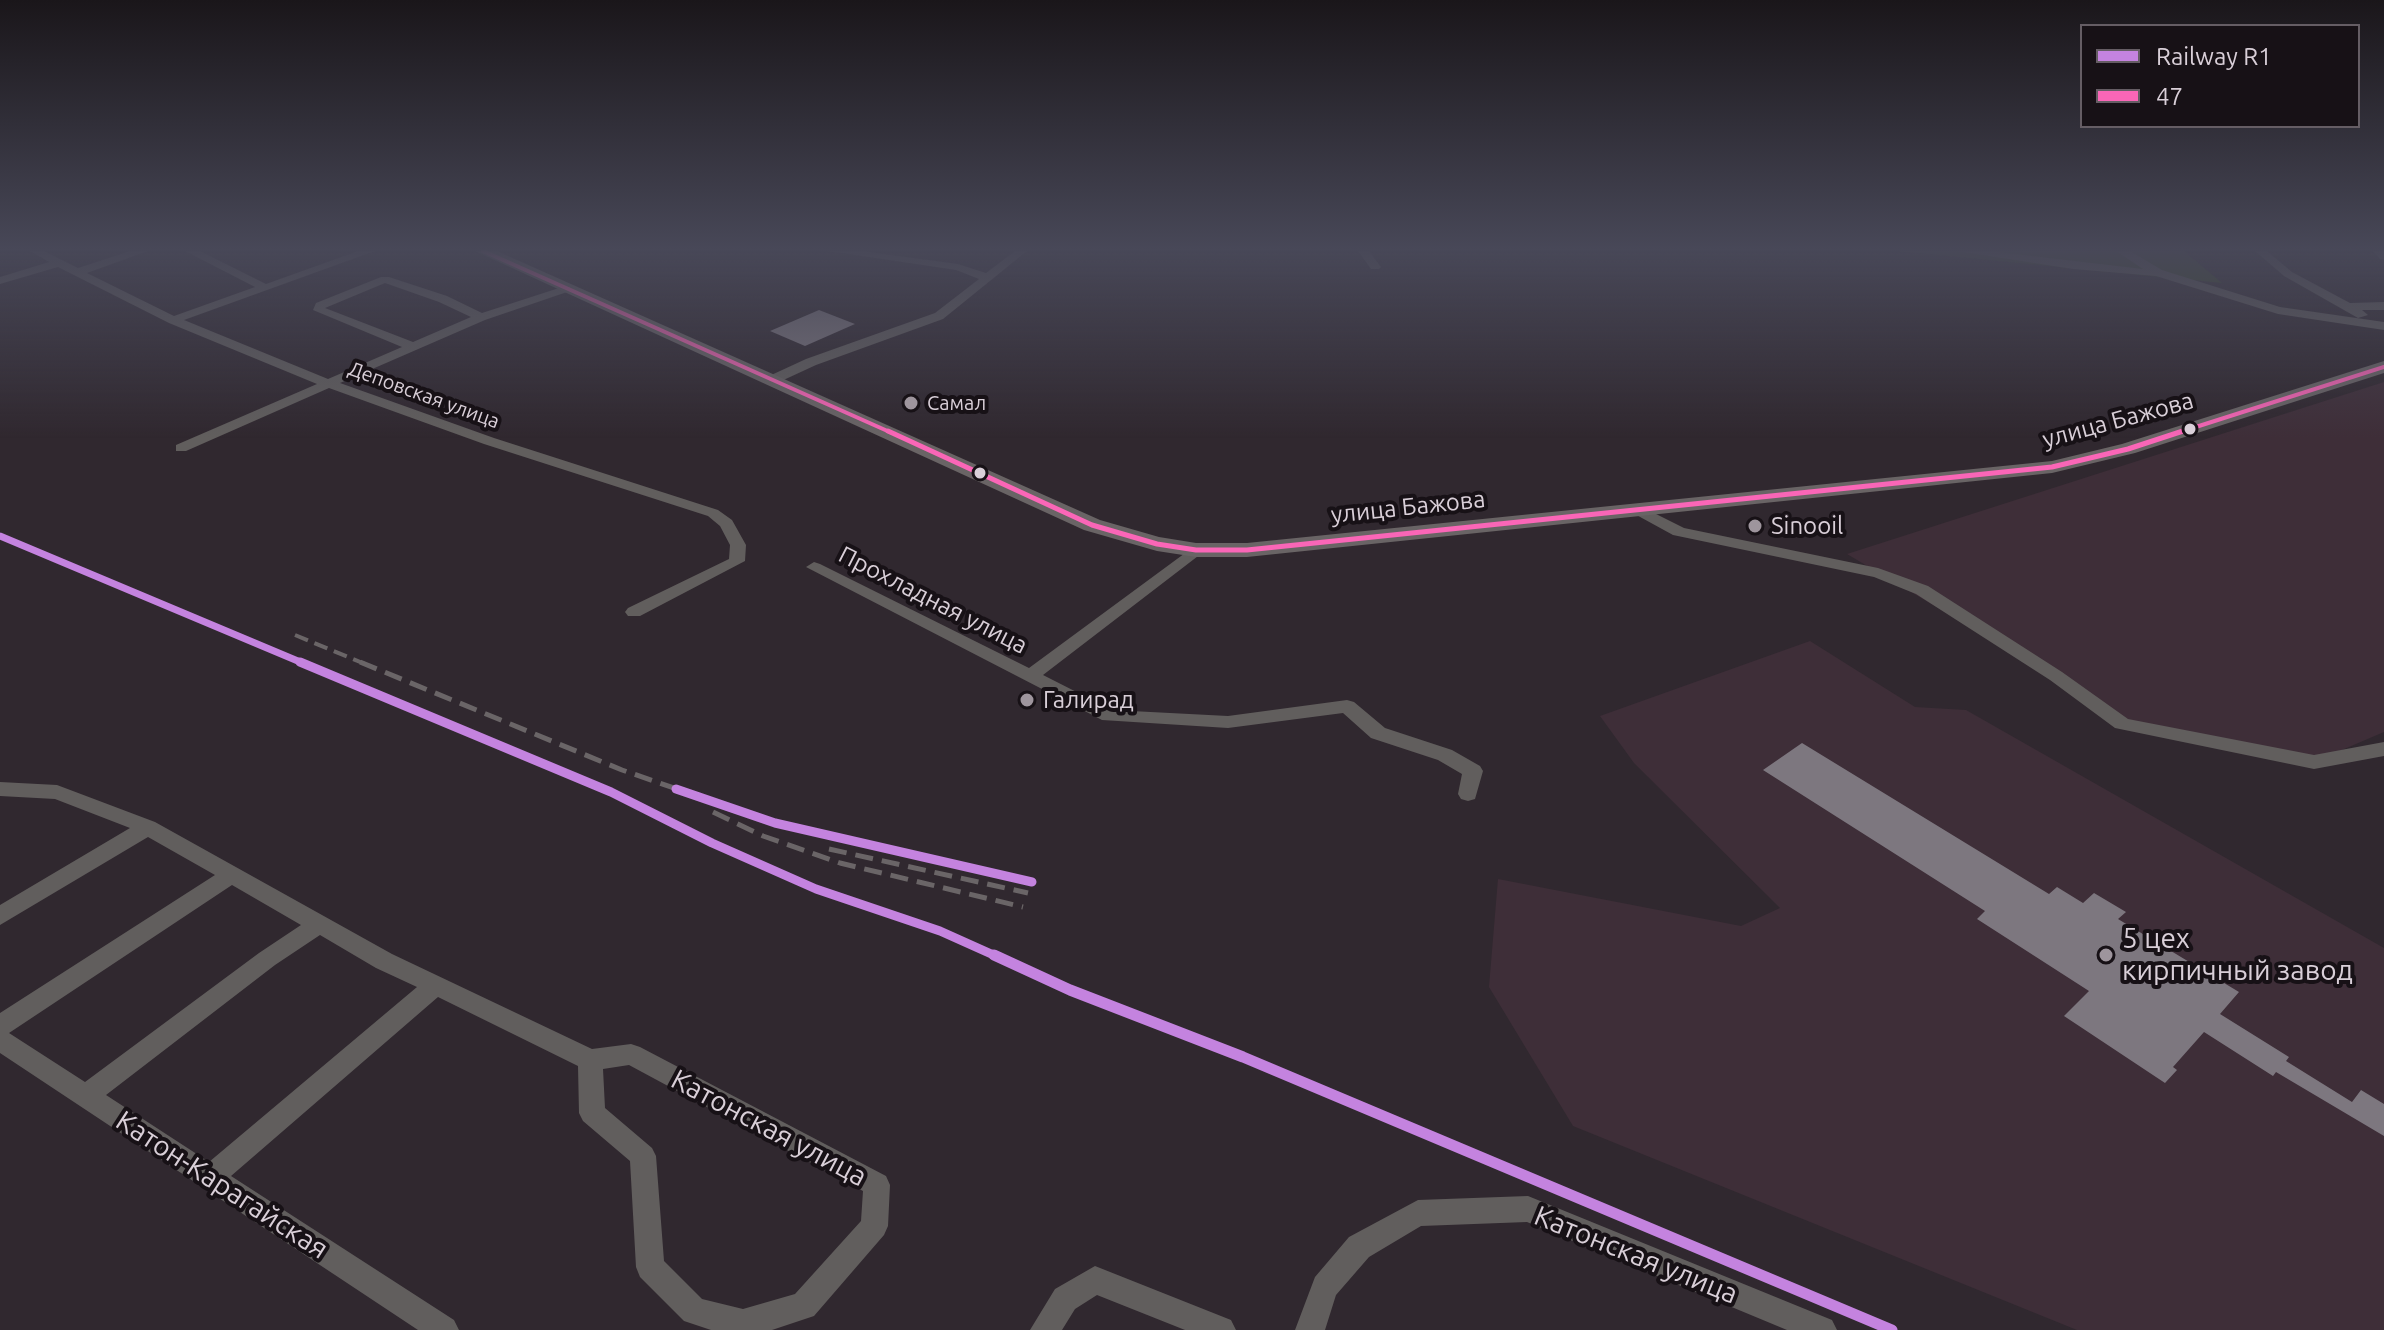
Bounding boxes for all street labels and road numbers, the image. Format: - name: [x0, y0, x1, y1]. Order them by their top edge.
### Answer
- street label: Деповская улица: [345, 357, 503, 433]
- street label: улица Бажова: [2039, 386, 2197, 454]
- street label: улица Бажова: [1329, 485, 1487, 529]
- street label: Прохладная улица: [834, 540, 1032, 660]
- street label: Катонская улица: [666, 1062, 872, 1194]
- street label: Катон-Карагайская: [110, 1104, 334, 1266]
- street label: Катонская улица: [1529, 1199, 1743, 1311]

